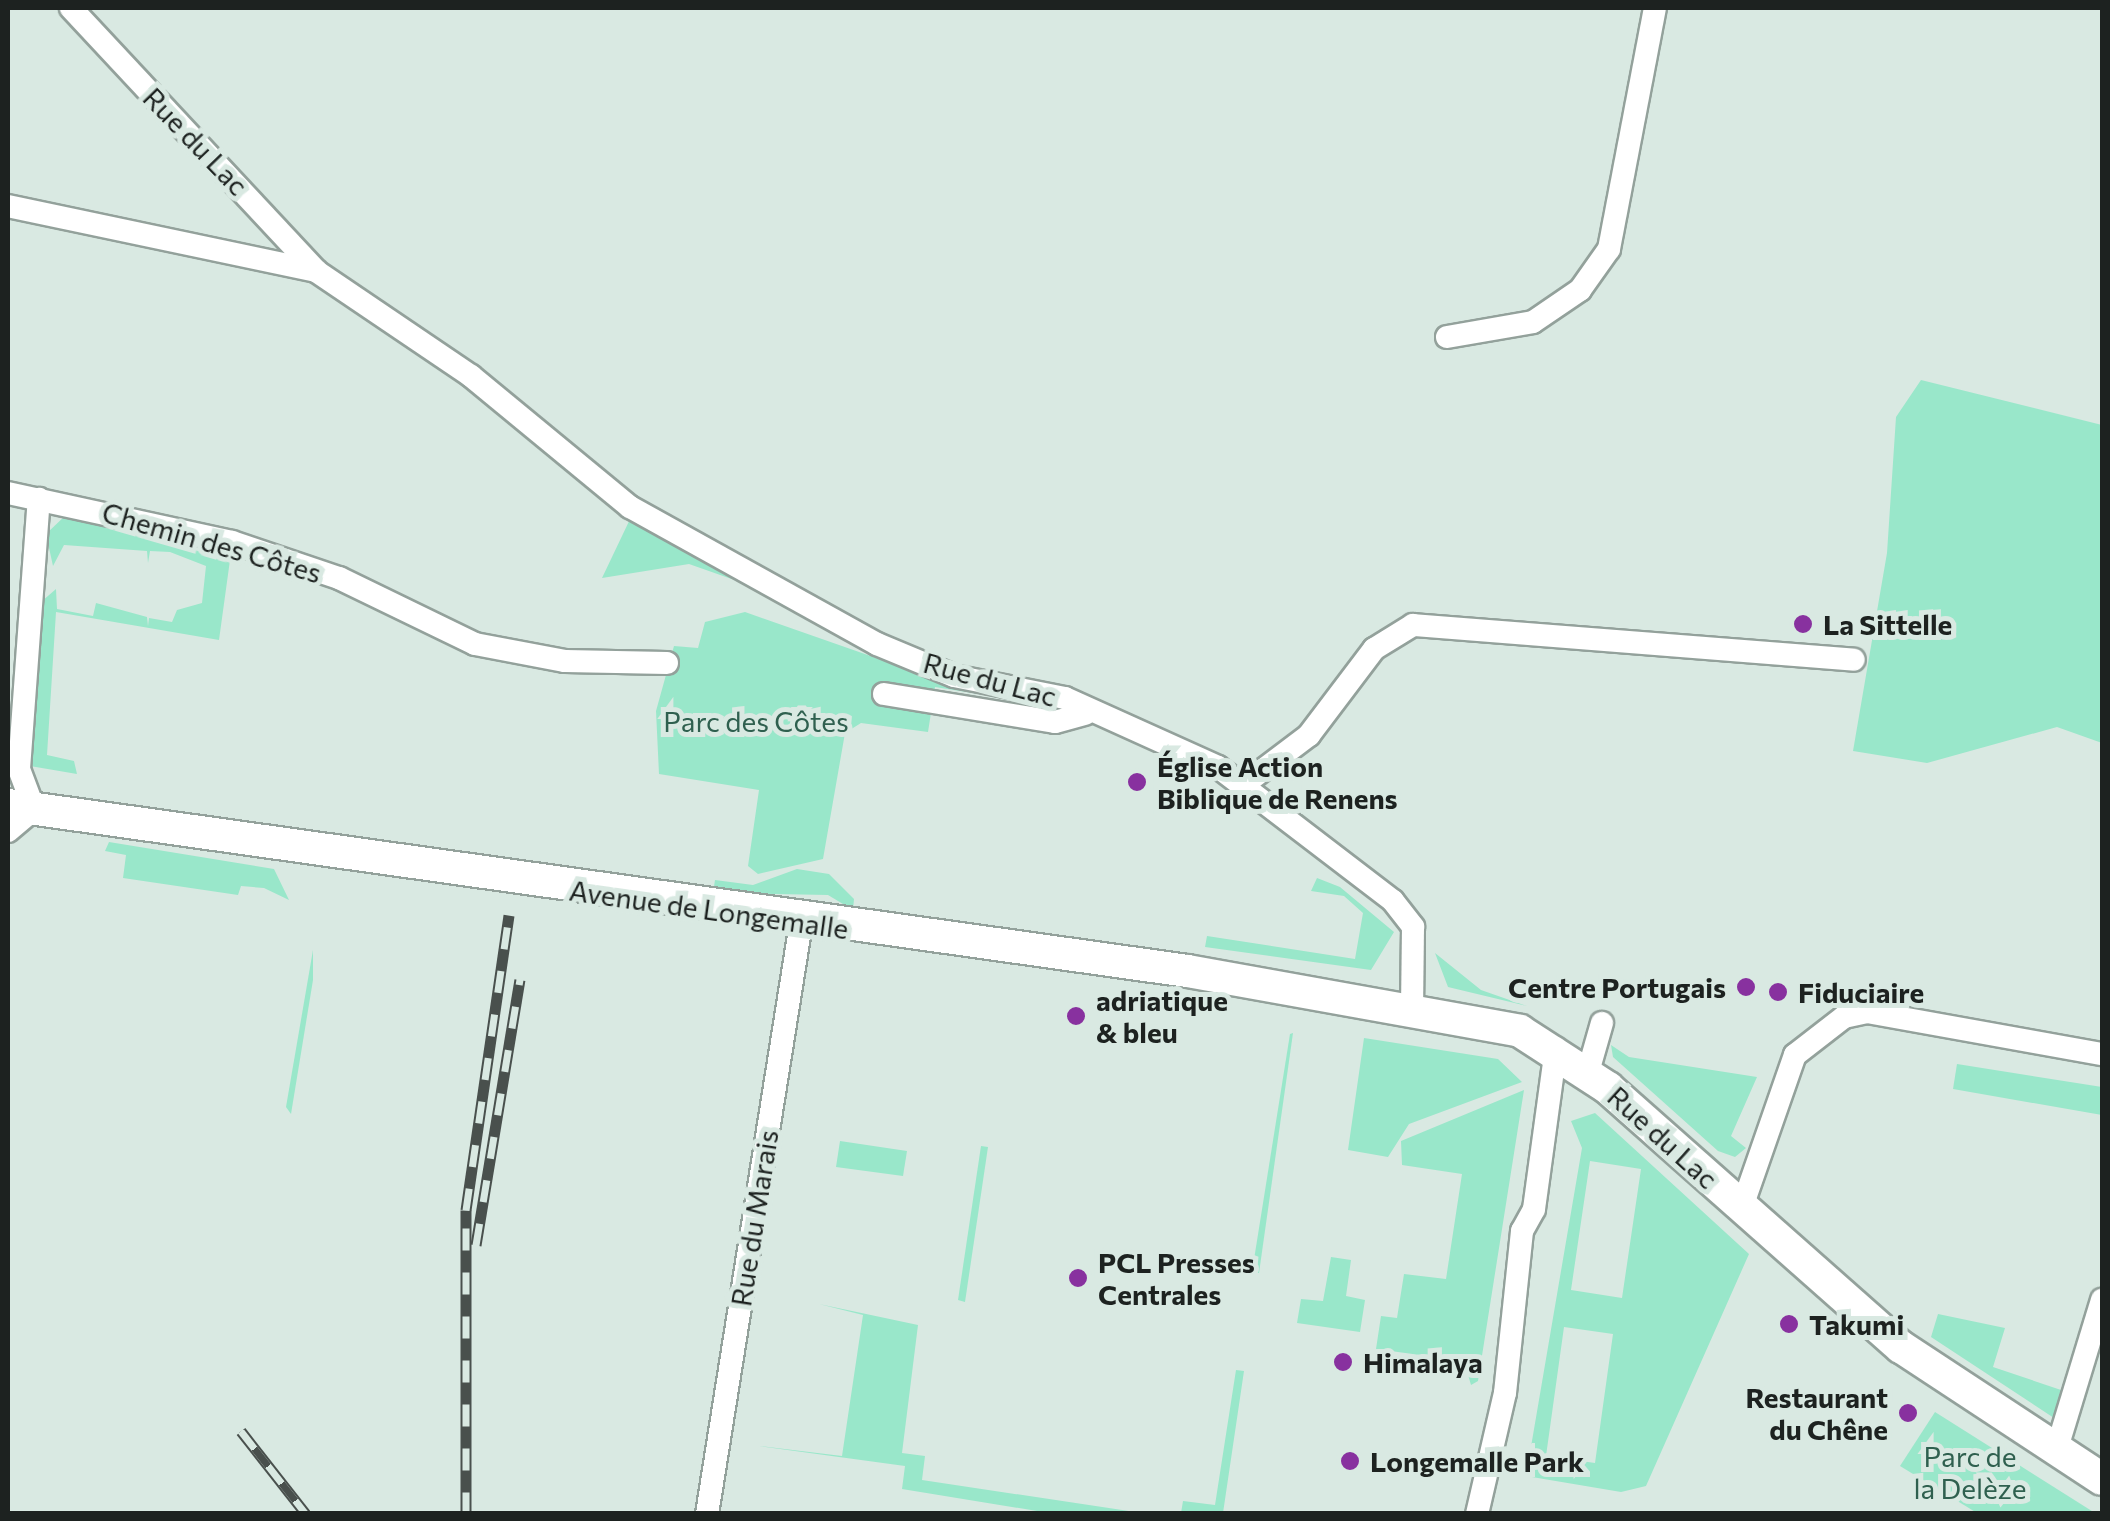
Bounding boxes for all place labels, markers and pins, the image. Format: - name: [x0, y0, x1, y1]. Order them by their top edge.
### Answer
- place label: La Sittelle: [1823, 607, 1952, 641]
- marker: La Sittelle: [1792, 613, 1814, 635]
- place label: Église Action Biblique de Renens: [1157, 749, 1398, 815]
- marker: Église Action Biblique de Renens: [1126, 771, 1148, 793]
- place label: Centre Portugais: [1508, 970, 1726, 1004]
- place label: Fiduciaire: [1798, 975, 1924, 1009]
- marker: Centre Portugais: [1735, 976, 1757, 998]
- marker: Fiduciaire: [1767, 981, 1789, 1003]
- place label: adriatique & bleu: [1096, 983, 1228, 1049]
- marker: adriatique & bleu: [1065, 1005, 1087, 1027]
- place label: PCL Presses Centrales: [1098, 1245, 1255, 1311]
- marker: PCL Presses Centrales: [1067, 1267, 1089, 1289]
- place label: Takumi: [1809, 1307, 1904, 1341]
- marker: Takumi: [1778, 1313, 1800, 1335]
- place label: Himalaya: [1363, 1345, 1483, 1379]
- marker: Himalaya: [1332, 1351, 1354, 1373]
- place label: Restaurant du Chêne: [1745, 1380, 1888, 1446]
- marker: Restaurant du Chêne: [1897, 1402, 1919, 1424]
- place label: Longemalle Park: [1370, 1444, 1584, 1478]
- marker: Longemalle Park: [1339, 1450, 1361, 1472]

